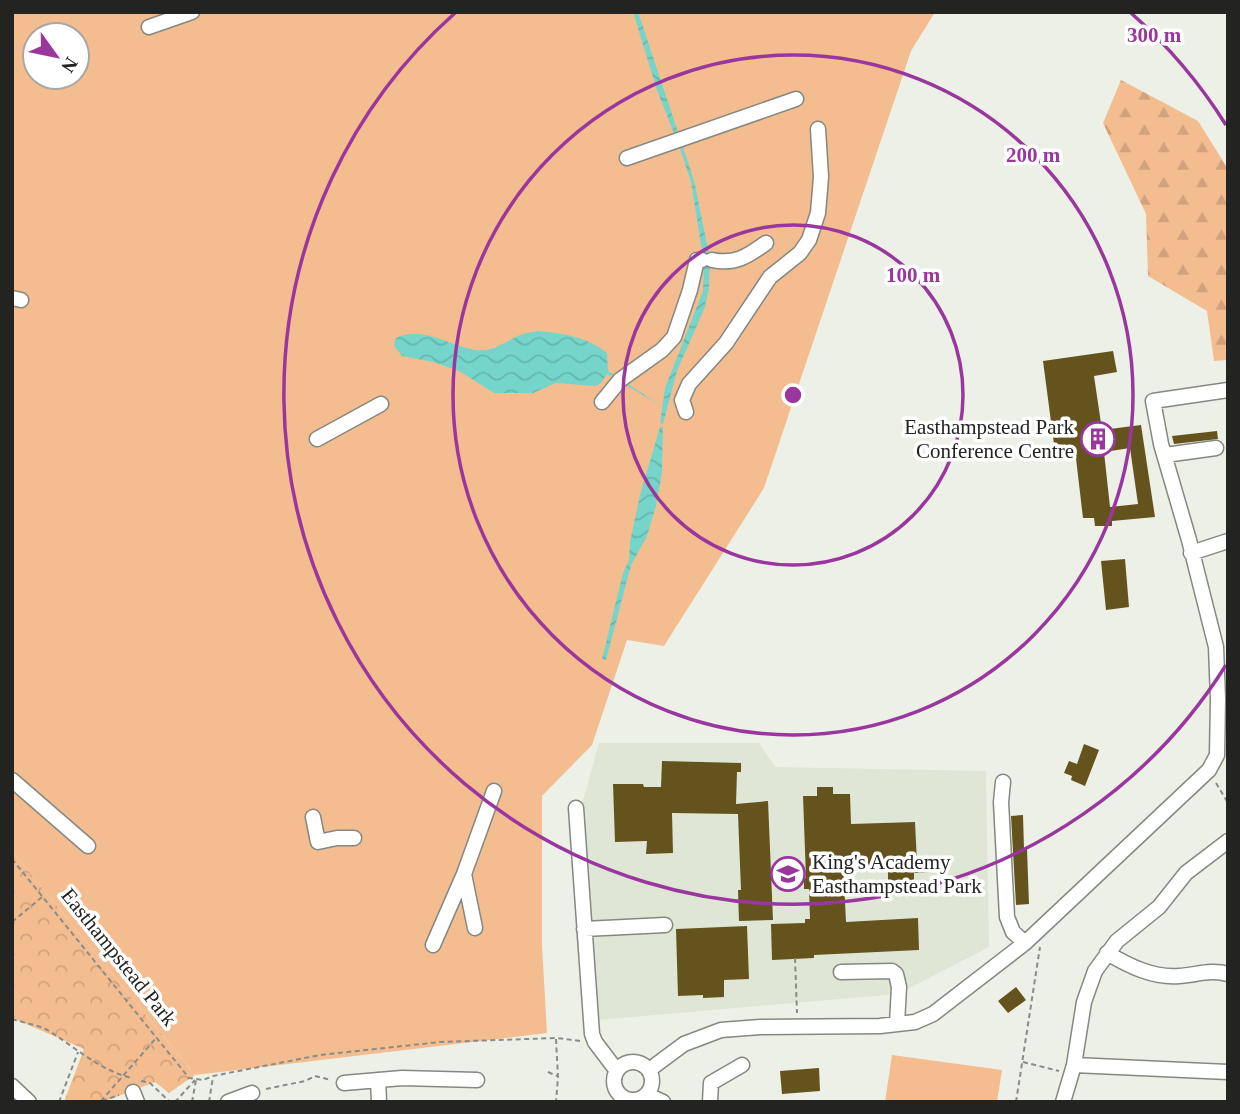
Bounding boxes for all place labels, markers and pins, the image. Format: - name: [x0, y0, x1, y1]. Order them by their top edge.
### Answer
- centre of rings: [781, 383, 805, 407]
- place label: Easthampstead Park Conference Centre: [904, 415, 1074, 463]
- building icon: Easthampstead Park Conference Centre: [1079, 420, 1117, 458]
- place label: King's Academy Easthampstead Park: [812, 850, 982, 898]
- school or university icon: King's Academy Easthampstead Park: [769, 855, 807, 893]

